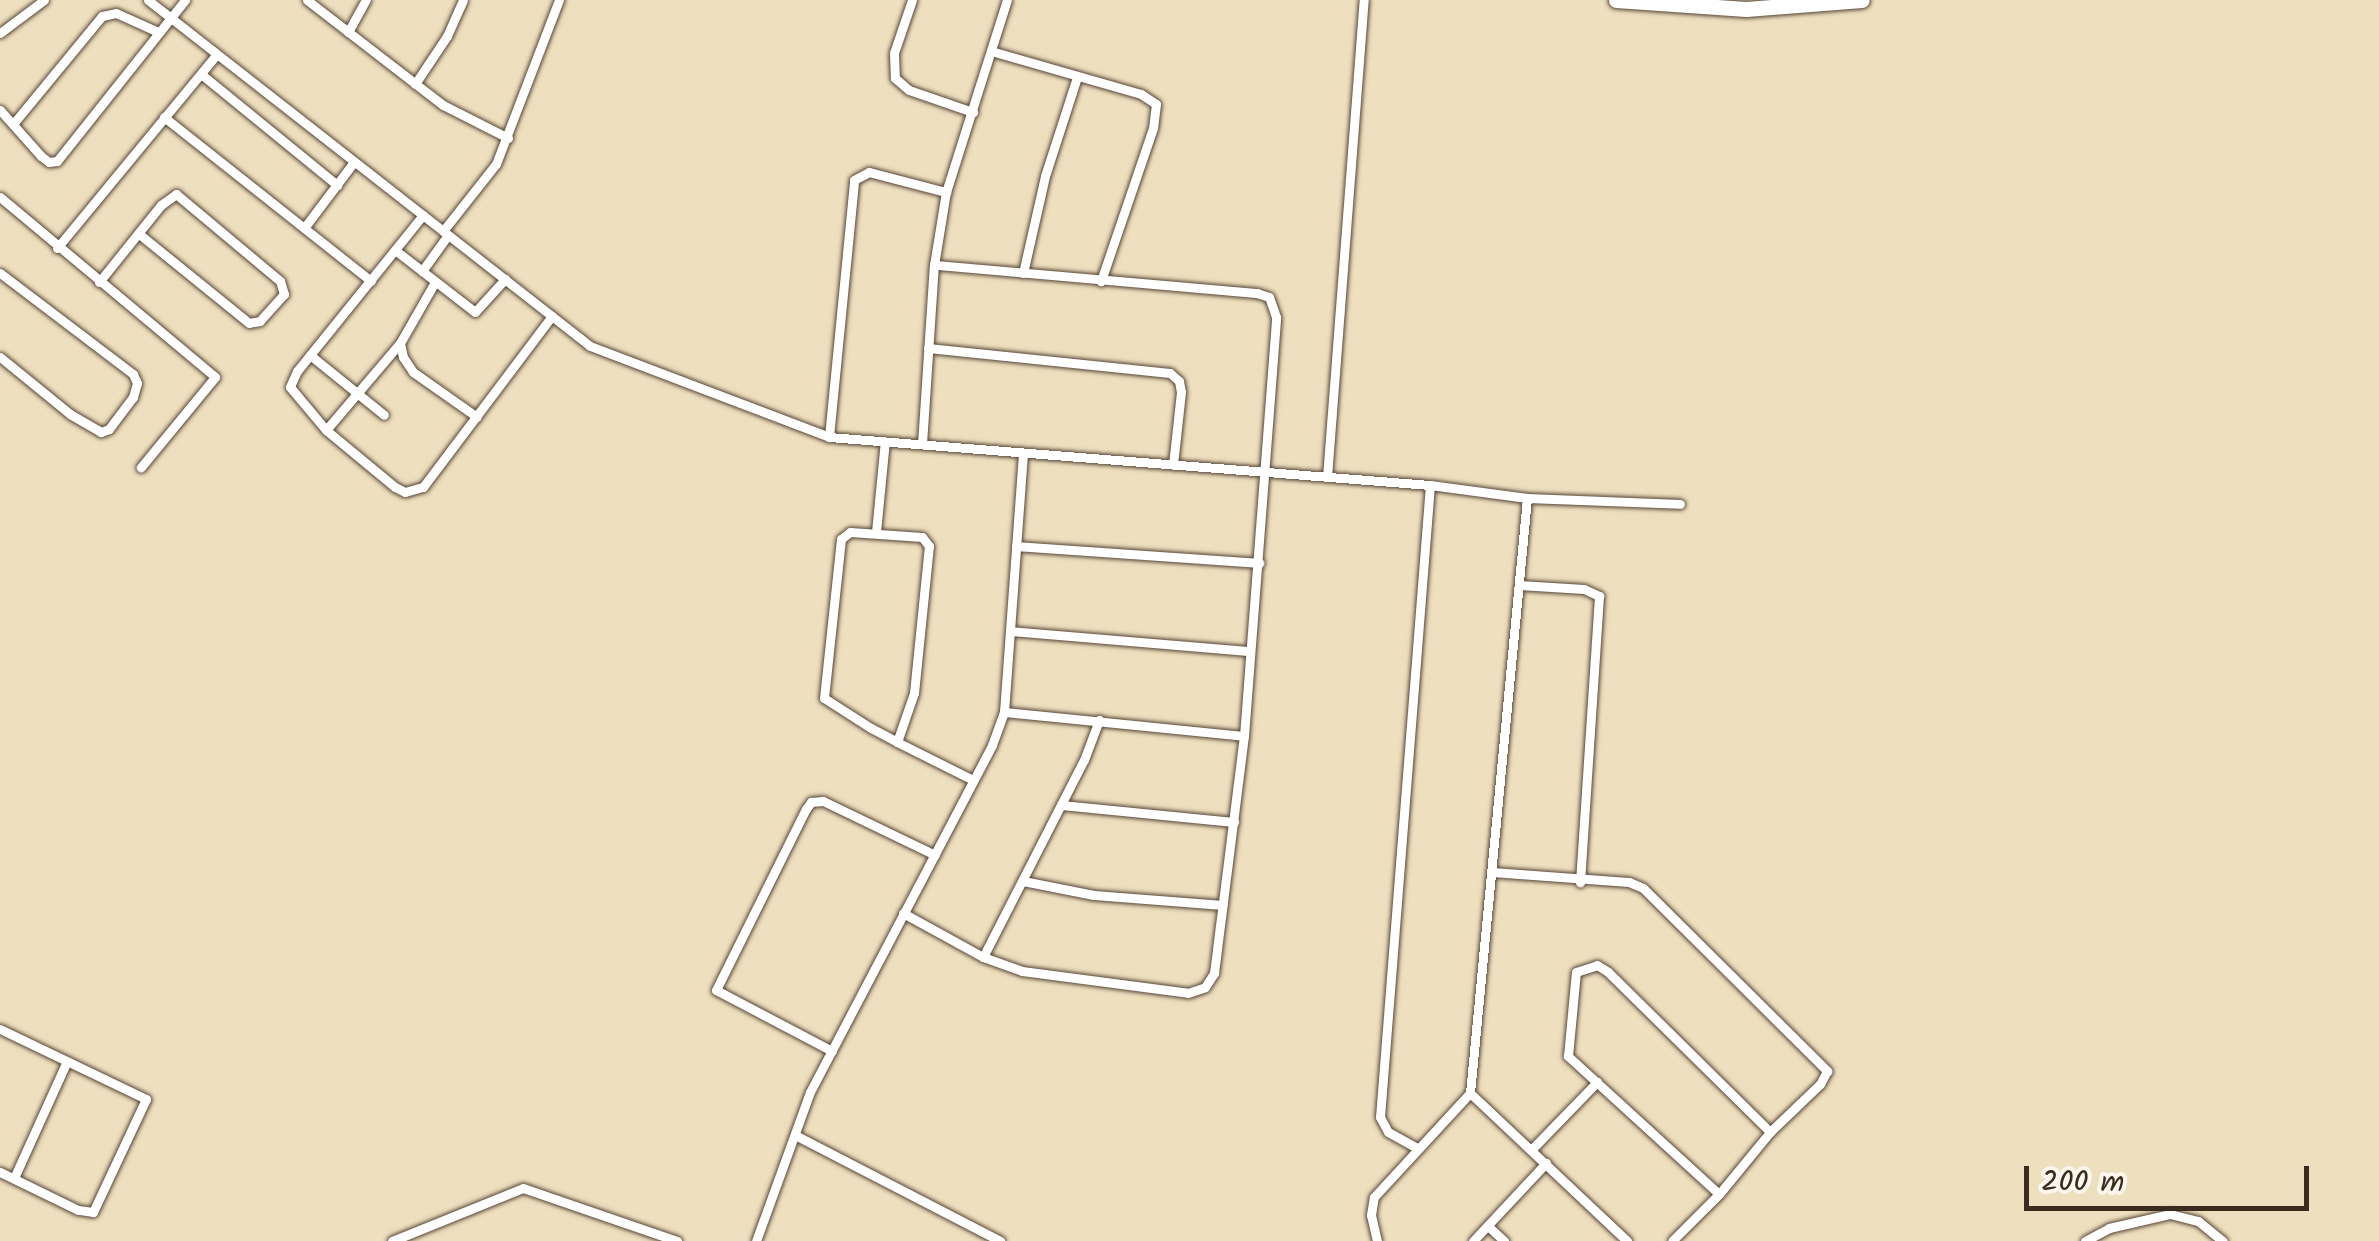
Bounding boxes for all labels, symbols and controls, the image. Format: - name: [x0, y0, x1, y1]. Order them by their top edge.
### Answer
- scale bar: [2029, 1146, 2314, 1208]
- text: 200 m: [2041, 1159, 2124, 1207]

